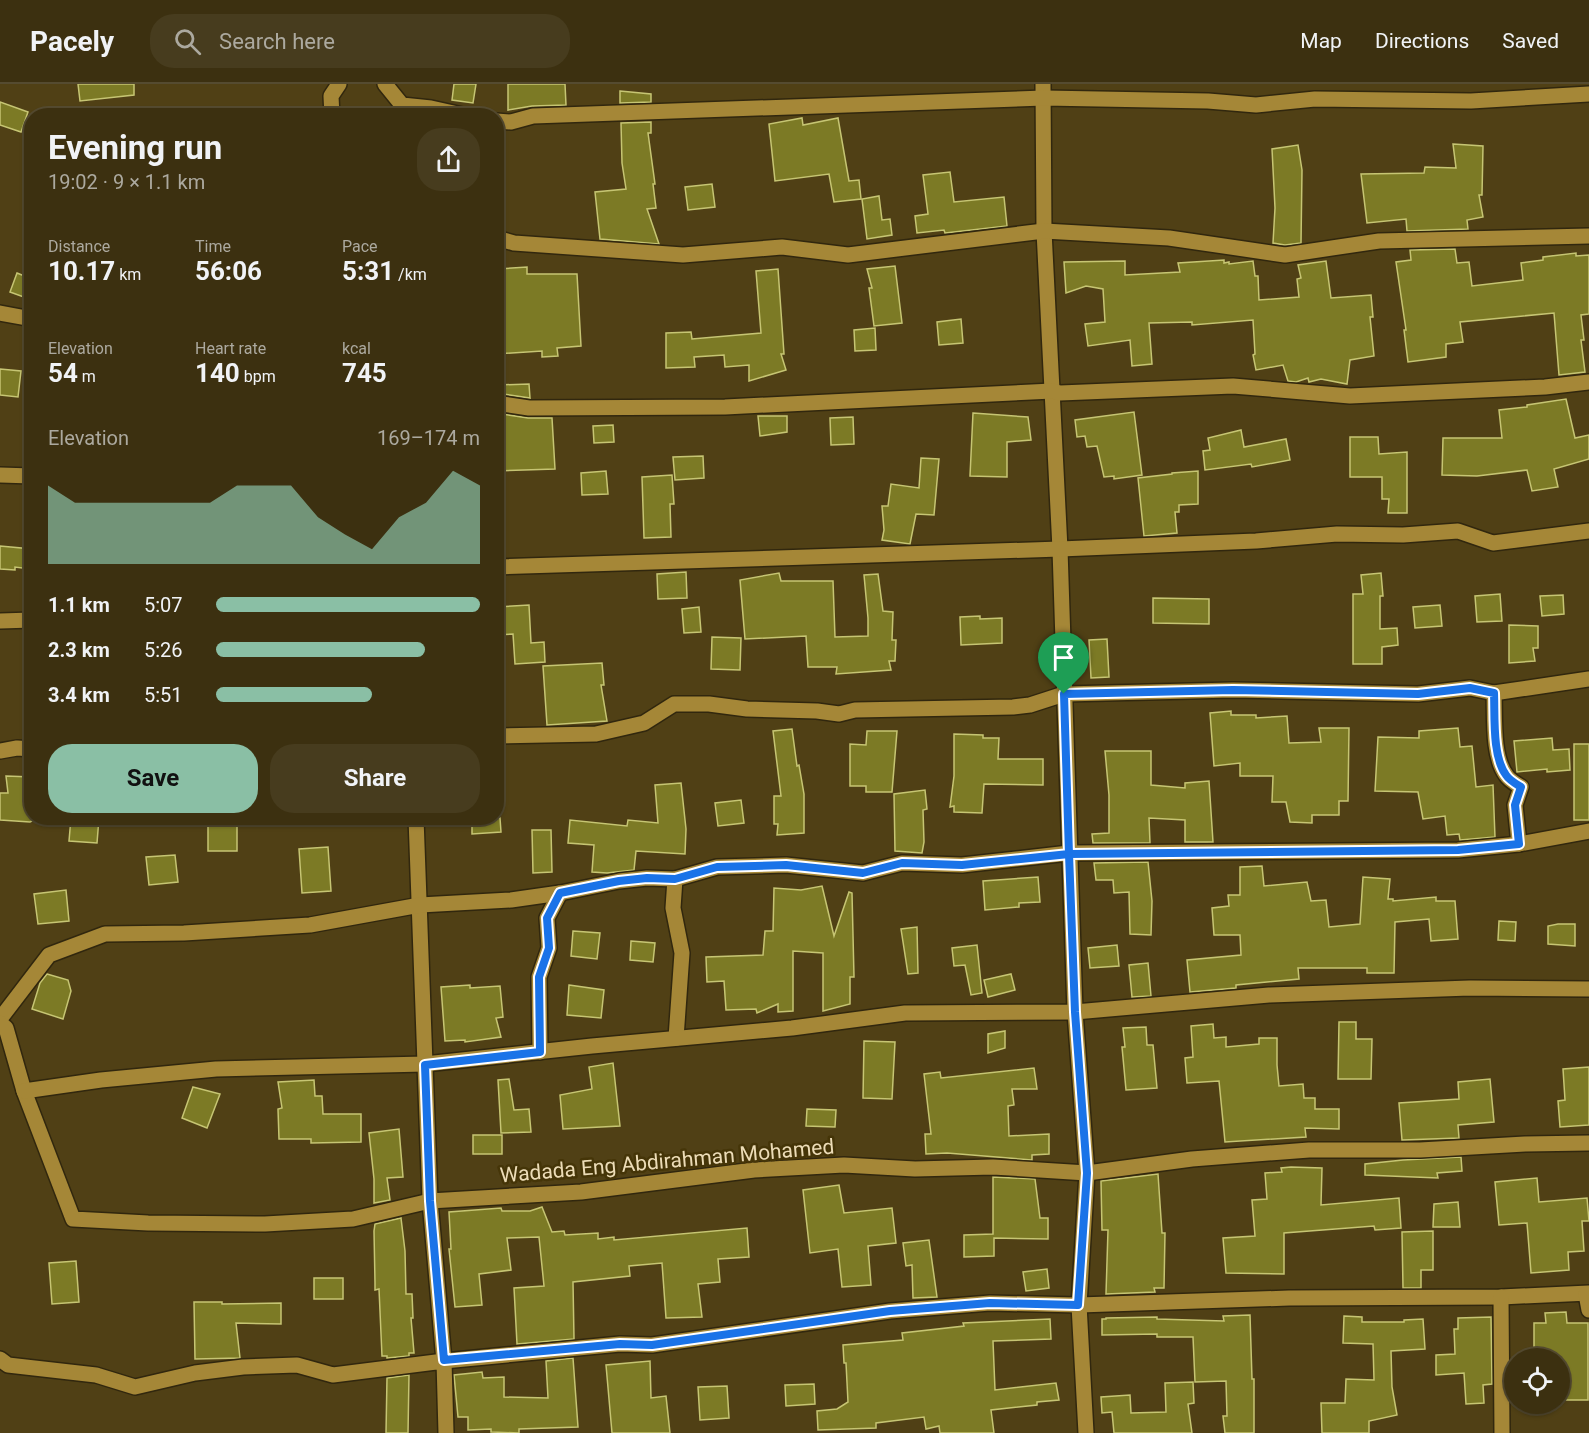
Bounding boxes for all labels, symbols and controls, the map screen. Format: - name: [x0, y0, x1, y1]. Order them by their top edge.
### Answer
- search box: [150, 14, 570, 68]
- text: Pacely: [30, 25, 114, 58]
- icon: search: [171, 25, 204, 58]
- text: Search here: [219, 29, 335, 54]
- text: Map: [1300, 29, 1342, 53]
- text: Directions: [1375, 29, 1469, 53]
- text: Saved: [1502, 29, 1559, 53]
- text: Evening run: [48, 128, 222, 167]
- button: share: [417, 128, 480, 191]
- text: 19:02 · 9 × 1.1 km: [48, 170, 205, 194]
- text: Distance: [48, 237, 110, 256]
- text: Time: [195, 237, 231, 256]
- text: Pace: [342, 237, 378, 256]
- text: 10.17: [48, 256, 115, 286]
- text: 56:06: [195, 256, 262, 286]
- text: 5:31: [342, 256, 394, 286]
- text: km: [115, 265, 141, 284]
- text: /km: [394, 265, 427, 284]
- text: Elevation: [48, 339, 113, 358]
- text: Heart rate: [195, 339, 266, 358]
- text: kcal: [342, 339, 371, 358]
- text: 54: [48, 358, 78, 388]
- text: 140: [195, 358, 240, 388]
- text: 745: [342, 358, 387, 388]
- text: m: [78, 367, 96, 386]
- text: bpm: [240, 367, 276, 386]
- text: Elevation: [48, 426, 129, 450]
- text: 169–174 m: [377, 426, 480, 450]
- text: 1.1 km: [48, 593, 110, 617]
- text: 5:07: [144, 593, 183, 617]
- pin: [1038, 632, 1089, 694]
- text: 2.3 km: [48, 638, 110, 662]
- text: 5:26: [144, 638, 183, 662]
- icon: arrive: [1047, 641, 1080, 674]
- text: 3.4 km: [48, 683, 110, 707]
- text: 5:51: [144, 683, 183, 707]
- button: Save: [48, 744, 258, 813]
- button: Share: [270, 744, 480, 813]
- street label: Wadada Eng Abdirahman Mohamed: [499, 1134, 835, 1188]
- map controls: [1504, 1348, 1570, 1414]
- button: locate: [1504, 1348, 1570, 1414]

